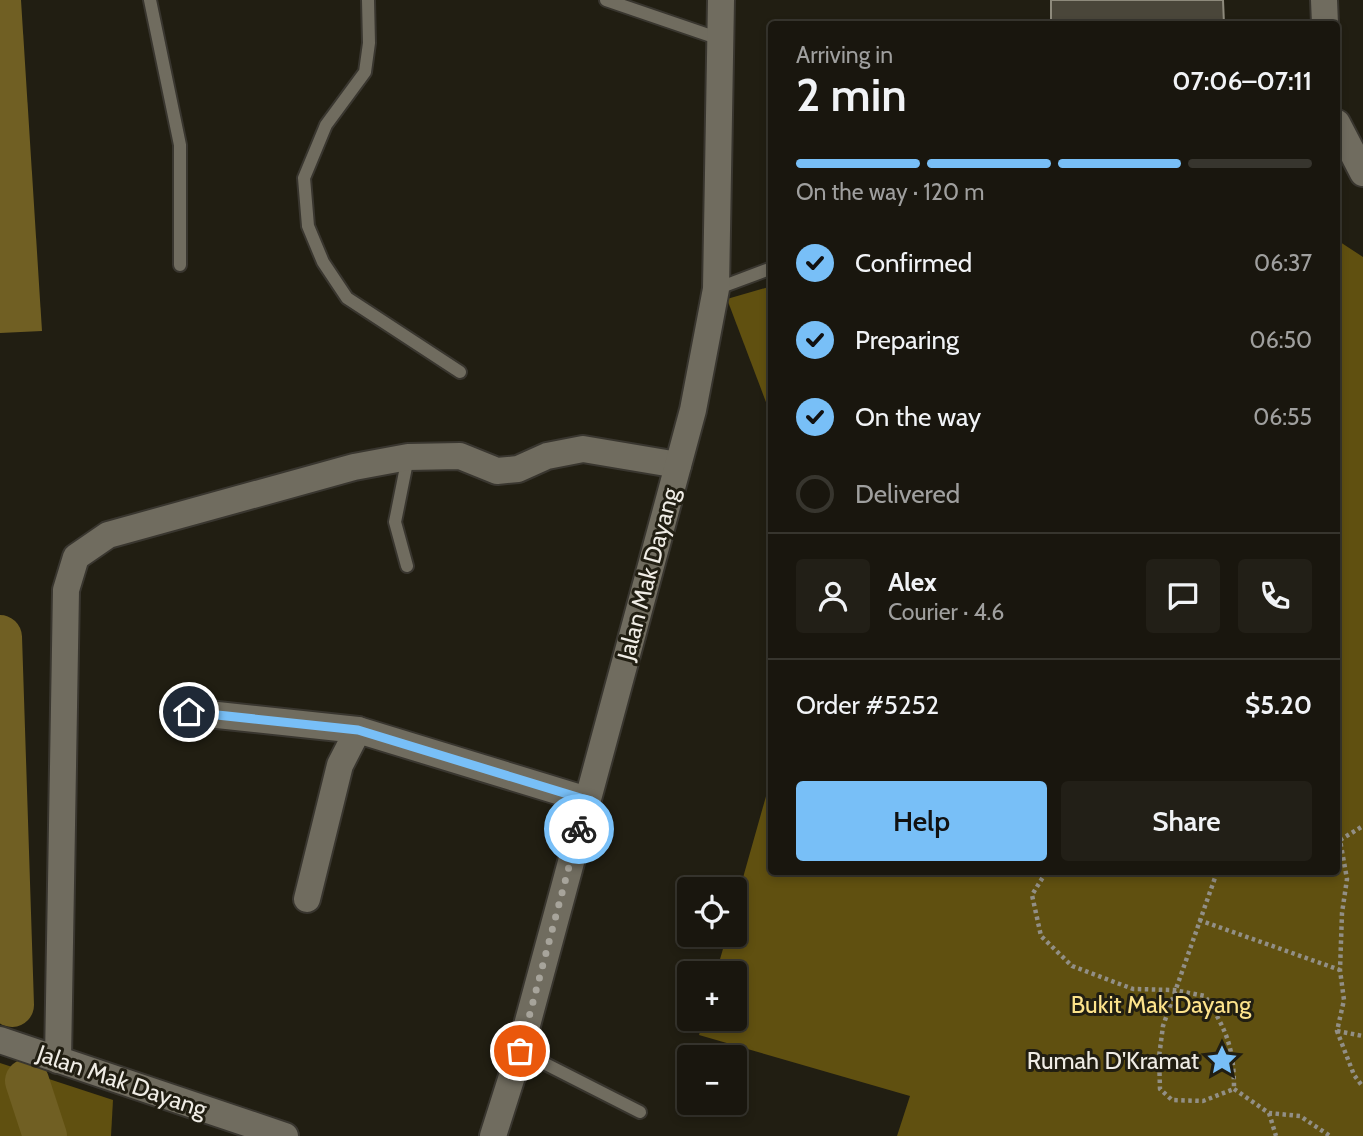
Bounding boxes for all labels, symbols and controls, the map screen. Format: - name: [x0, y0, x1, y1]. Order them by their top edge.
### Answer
- text: Arriving in: [796, 41, 893, 69]
- text: 07:06–07:11: [1172, 65, 1312, 97]
- text: 2 min: [796, 67, 907, 123]
- text: On the way · 120 m: [796, 178, 984, 206]
- icon: check: [796, 244, 834, 282]
- text: Confirmed: [855, 247, 972, 279]
- text: 06:37: [1254, 249, 1312, 277]
- icon: check: [796, 321, 834, 359]
- text: Preparing: [855, 324, 959, 356]
- text: 06:50: [1250, 326, 1312, 354]
- icon: check: [796, 398, 834, 436]
- text: On the way: [855, 401, 981, 433]
- text: 06:55: [1253, 403, 1312, 431]
- text: Delivered: [855, 478, 960, 510]
- street label: Jalan Mak Dayang: [611, 483, 685, 664]
- button: person: [796, 559, 870, 633]
- button: chat: [1146, 559, 1220, 633]
- button: phone: [1238, 559, 1312, 633]
- text: Alex: [888, 566, 937, 598]
- text: Courier · 4.6: [888, 598, 1004, 626]
- pin: [159, 682, 219, 742]
- text: Order #5252: [796, 689, 939, 721]
- text: $5.20: [1245, 689, 1312, 721]
- icon: home: [170, 693, 208, 731]
- button: Help: [796, 781, 1047, 861]
- button: Share: [1061, 781, 1312, 861]
- courier: [544, 794, 614, 864]
- icon: bike: [560, 810, 598, 848]
- map controls: [677, 877, 747, 1115]
- button: locate: [677, 877, 747, 947]
- button: +: [677, 961, 747, 1031]
- park label: Bukit Mak Dayang: [1071, 990, 1252, 1019]
- pin: [490, 1021, 550, 1081]
- icon: bag: [501, 1032, 539, 1070]
- street label: Jalan Mak Dayang: [32, 1038, 212, 1124]
- place icon: Rumah D'Kramat: [1205, 1043, 1239, 1077]
- button: −: [677, 1045, 747, 1115]
- place label: Rumah D'Kramat: [1027, 1046, 1199, 1075]

